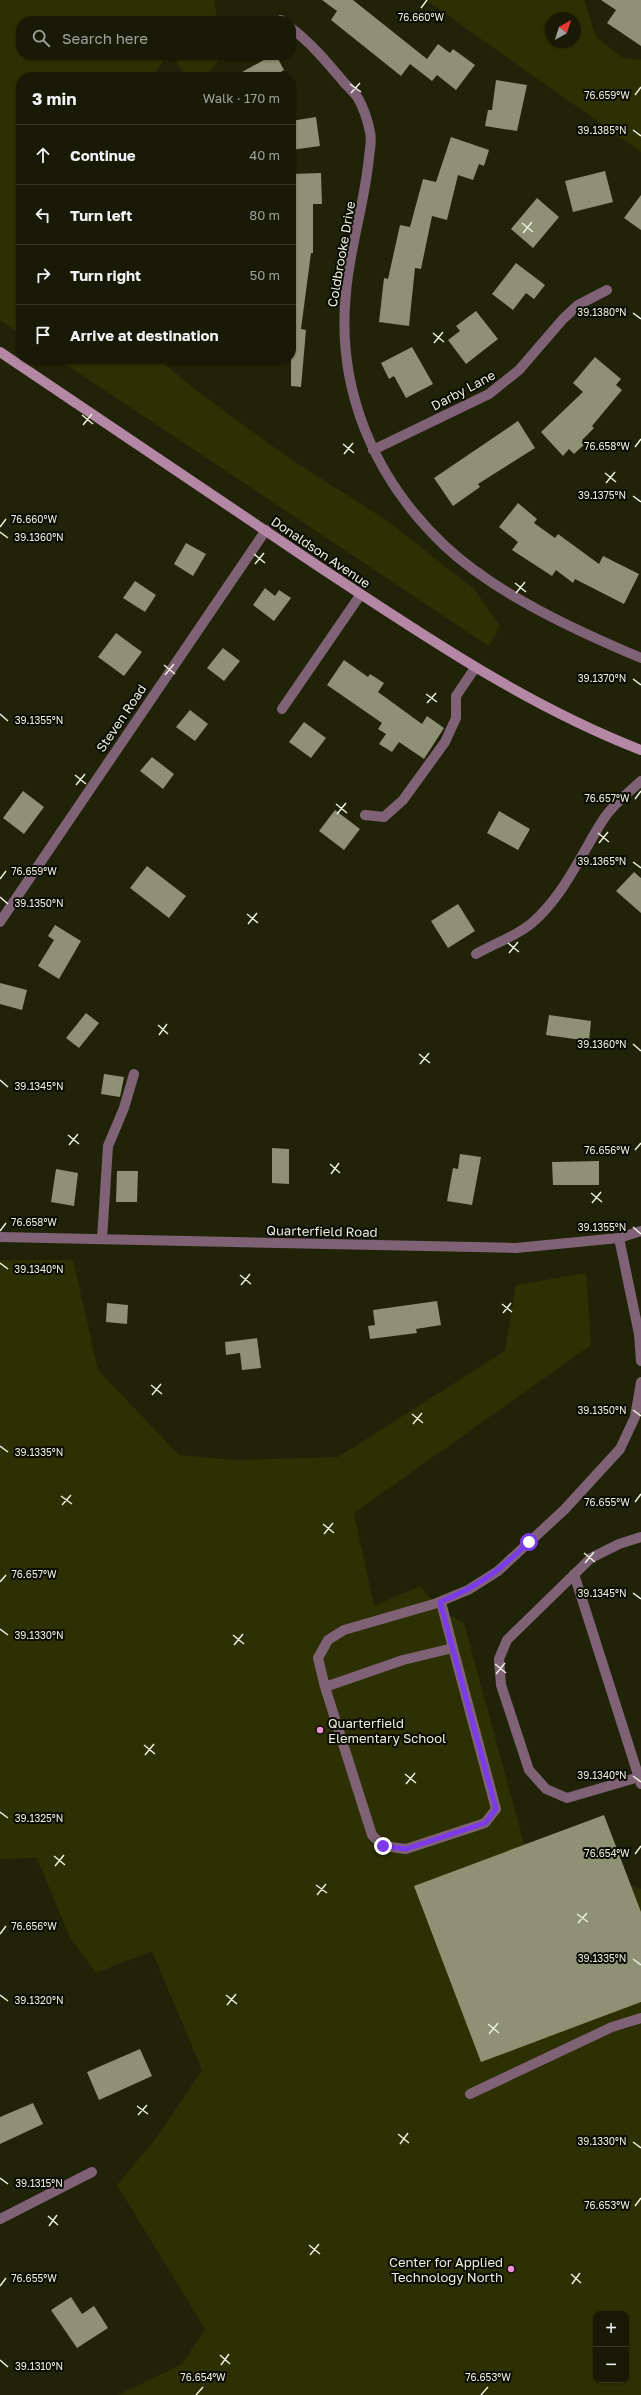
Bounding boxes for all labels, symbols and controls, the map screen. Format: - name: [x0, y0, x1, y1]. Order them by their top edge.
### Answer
- text: 76.660°W: [398, 11, 444, 23]
- north arrow: [545, 12, 581, 48]
- search box: [16, 16, 296, 60]
- icon: search: [30, 27, 52, 49]
- text: Search here: [62, 29, 148, 47]
- text: 3 min: [32, 88, 76, 109]
- text: 76.659°W: [584, 89, 630, 101]
- text: Walk · 170 m: [203, 90, 280, 106]
- text: 39.1385°N: [578, 124, 627, 136]
- icon: ahead: [32, 144, 54, 166]
- text: Continue: [70, 146, 136, 164]
- text: 40 m: [249, 147, 280, 163]
- street label: Coldbrooke Drive: [324, 200, 358, 308]
- icon: left: [32, 204, 54, 226]
- text: Turn left: [70, 206, 132, 224]
- text: 80 m: [249, 207, 280, 223]
- icon: right: [32, 264, 54, 286]
- text: Turn right: [70, 266, 141, 284]
- text: 50 m: [250, 267, 280, 283]
- text: 39.1380°N: [577, 306, 627, 318]
- icon: arrive: [32, 324, 54, 346]
- text: Arrive at destination: [70, 326, 219, 344]
- street label: Darby Lane: [428, 366, 498, 414]
- text: 76.658°W: [584, 440, 630, 452]
- text: 39.1375°N: [578, 489, 626, 501]
- text: 76.660°W: [11, 513, 57, 525]
- street label: Donaldson Avenue: [268, 513, 374, 591]
- text: 39.1360°N: [14, 531, 64, 543]
- text: 39.1370°N: [578, 672, 626, 684]
- street label: Steven Road: [93, 681, 149, 755]
- text: 39.1355°N: [15, 714, 63, 726]
- text: 76.657°W: [585, 792, 630, 804]
- text: 39.1365°N: [578, 855, 626, 867]
- text: 76.659°W: [11, 865, 57, 877]
- text: 39.1350°N: [14, 897, 64, 909]
- text: 39.1360°N: [577, 1038, 627, 1050]
- text: 39.1345°N: [15, 1080, 64, 1092]
- text: 76.656°W: [584, 1144, 630, 1156]
- text: 76.658°W: [11, 1216, 57, 1228]
- text: 39.1355°N: [578, 1221, 626, 1233]
- street label: Quarterfield Road: [266, 1222, 378, 1240]
- text: 39.1340°N: [14, 1263, 64, 1275]
- text: 39.1350°N: [577, 1404, 627, 1416]
- text: 39.1335°N: [15, 1446, 63, 1458]
- text: 76.655°W: [584, 1496, 630, 1508]
- route start: [520, 1533, 538, 1551]
- text: 76.657°W: [12, 1568, 57, 1580]
- text: 39.1345°N: [578, 1587, 627, 1599]
- text: 39.1330°N: [14, 1629, 64, 1641]
- place label: Quarterfield Elementary School: [328, 1715, 446, 1746]
- marker: Quarterfield Elementary School: [315, 1725, 325, 1735]
- text: 39.1340°N: [577, 1769, 627, 1781]
- text: 39.1325°N: [15, 1812, 63, 1824]
- route end: [374, 1837, 392, 1855]
- text: 76.654°W: [584, 1847, 630, 1859]
- text: 76.656°W: [11, 1920, 57, 1932]
- text: 39.1335°N: [578, 1952, 626, 1964]
- text: 39.1320°N: [14, 1994, 64, 2006]
- text: 39.1330°N: [577, 2135, 627, 2147]
- text: 39.1315°N: [15, 2177, 63, 2189]
- text: 76.653°W: [584, 2199, 630, 2211]
- place label: Center for Applied Technology North: [389, 2254, 503, 2285]
- marker: Center for Applied Technology North: [506, 2264, 516, 2274]
- text: 76.655°W: [11, 2272, 57, 2284]
- map controls: [593, 2311, 629, 2383]
- button: +: [593, 2311, 629, 2347]
- button: −: [593, 2347, 629, 2383]
- text: 39.1310°N: [15, 2360, 63, 2372]
- text: 76.654°W: [180, 2371, 226, 2383]
- text: 76.653°W: [465, 2371, 511, 2383]

